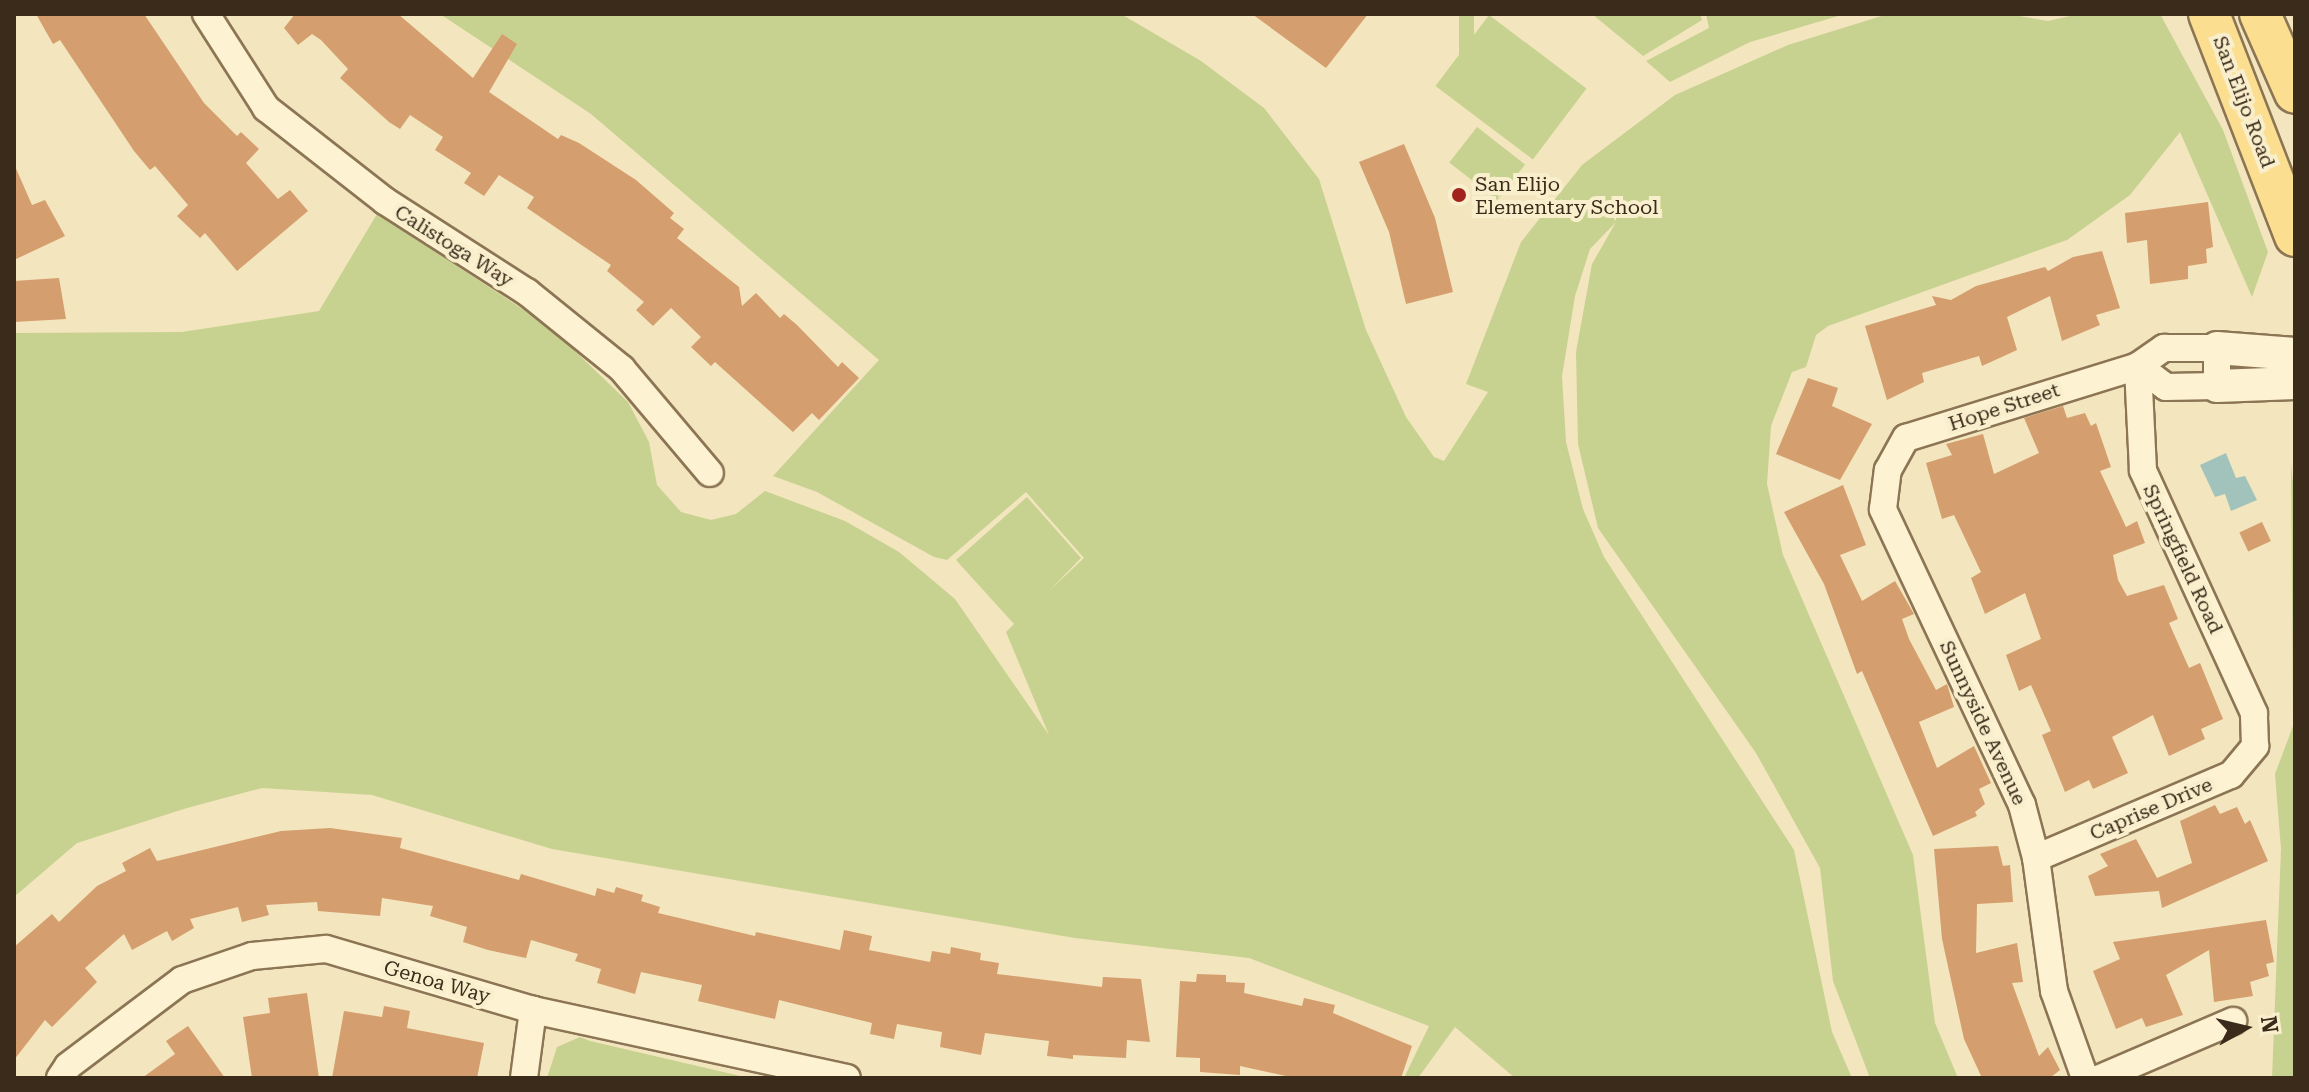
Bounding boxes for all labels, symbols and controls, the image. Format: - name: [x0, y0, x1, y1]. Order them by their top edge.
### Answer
- street label: San Elijo Road: [2208, 33, 2280, 171]
- place label: San Elijo Elementary School: [1475, 172, 1658, 219]
- marker: San Elijo Elementary School: [1450, 186, 1468, 204]
- street label: Calistoga Way: [390, 200, 518, 292]
- street label: Hope Street: [1946, 378, 2062, 436]
- street label: Springfield Road: [2138, 481, 2228, 637]
- street label: Sunnyside Avenue: [1934, 637, 2032, 809]
- street label: Caprise Drive: [2086, 772, 2216, 846]
- street label: Genoa Way: [381, 955, 493, 1009]
- north arrow: [2205, 988, 2285, 1068]
- text: N: [2256, 1014, 2283, 1035]

